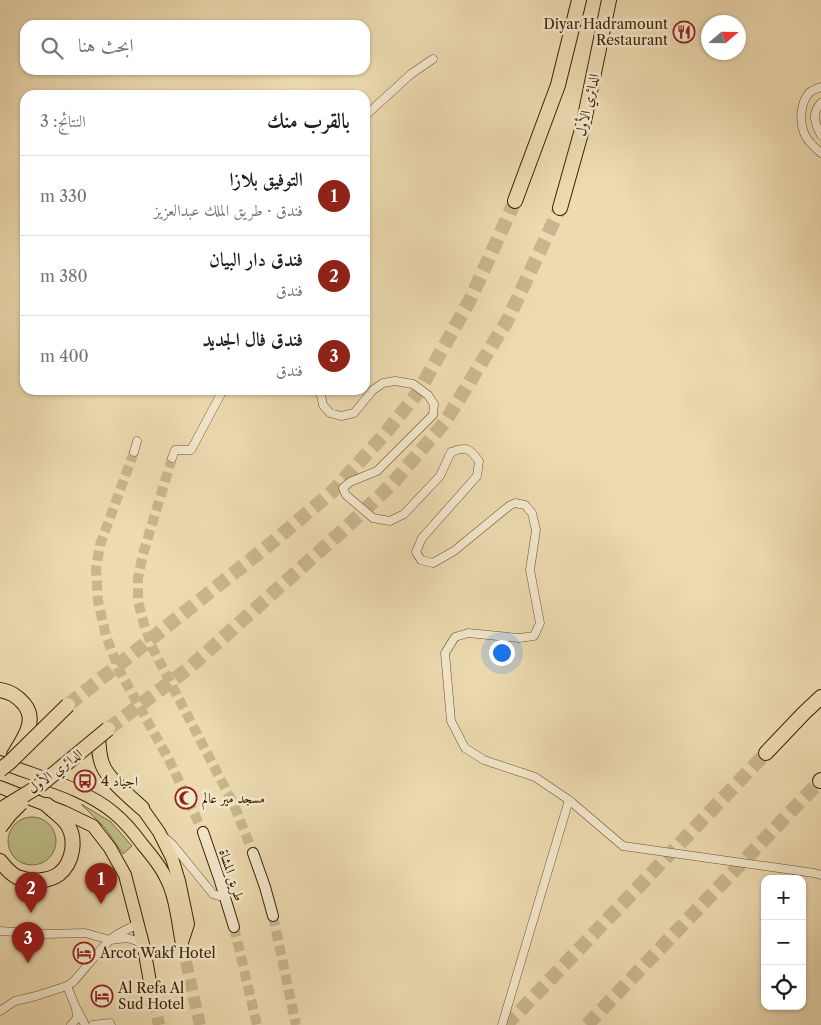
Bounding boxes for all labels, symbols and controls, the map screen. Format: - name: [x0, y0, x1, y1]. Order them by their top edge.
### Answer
- place label: Diyar Hadramount Restaurant: [543, 15, 668, 49]
- north arrow: [701, 15, 746, 60]
- search box: [20, 20, 370, 75]
- restaurant icon: Diyar Hadramount Restaurant: [672, 20, 696, 44]
- icon: search: [38, 34, 66, 62]
- text: ابحث هنا: [78, 34, 134, 57]
- street label: الدائري الأول: [570, 72, 606, 139]
- text: بالقرب منك: [267, 108, 350, 133]
- text: النتائج: 3: [40, 111, 86, 131]
- text: التوفيق بلازا: [229, 168, 303, 191]
- text: 330 m: [40, 186, 87, 206]
- text: 1: [330, 186, 338, 206]
- text: فندق · طريق الملك عبدالعزيز: [154, 200, 303, 220]
- text: فندق دار البيان: [209, 248, 303, 271]
- text: 380 m: [40, 266, 88, 286]
- text: 2: [329, 266, 339, 286]
- text: فندق: [276, 280, 303, 300]
- text: فندق فال الجديد: [202, 328, 303, 351]
- text: 400 m: [40, 346, 89, 366]
- text: 3: [329, 346, 339, 366]
- text: فندق: [276, 360, 303, 380]
- your location: [489, 640, 515, 666]
- street label: الدائري الأول: [24, 744, 88, 800]
- bus stop icon: اجياد 4: [73, 769, 97, 793]
- place label: اجياد 4: [101, 772, 138, 790]
- mosque icon: مسجد مير عالم: [174, 786, 198, 810]
- place label: مسجد مير عالم: [202, 789, 265, 811]
- street label: طريق المشاة: [215, 847, 249, 903]
- pin: 1: [85, 863, 117, 904]
- pin: 2: [15, 872, 47, 913]
- map controls: [761, 875, 806, 1010]
- button: +: [761, 875, 806, 920]
- button: −: [761, 920, 806, 965]
- pin: 3: [12, 922, 44, 963]
- hotel icon: Arcot Wakf Hotel: [72, 941, 96, 965]
- place label: Arcot Wakf Hotel: [99, 944, 216, 962]
- button: locate: [761, 965, 806, 1010]
- place label: Al Refa Al Sud Hotel: [117, 979, 184, 1013]
- hotel icon: Al Refa Al Sud Hotel: [90, 984, 114, 1008]

